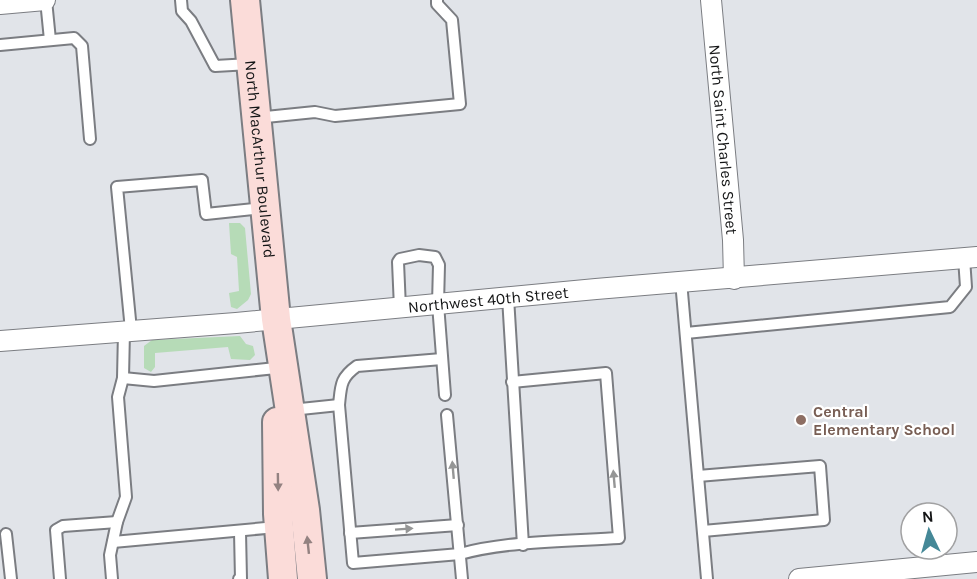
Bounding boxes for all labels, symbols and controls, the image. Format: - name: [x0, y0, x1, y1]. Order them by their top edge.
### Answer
- street label: North Saint Charles Street: [705, 44, 741, 235]
- street label: North MacArthur Boulevard: [241, 59, 279, 259]
- street label: Northwest 40th Street: [407, 283, 569, 317]
- place label: Central Elementary School: [813, 402, 955, 439]
- marker: Central Elementary School: [794, 413, 808, 427]
- one-way arrow: [448, 460, 458, 479]
- one-way arrow: [610, 470, 619, 489]
- one-way arrow: [273, 473, 282, 492]
- north arrow: [899, 501, 959, 561]
- text: N: [921, 507, 934, 527]
- one-way arrow: [395, 524, 414, 534]
- one-way arrow: [303, 535, 313, 554]

